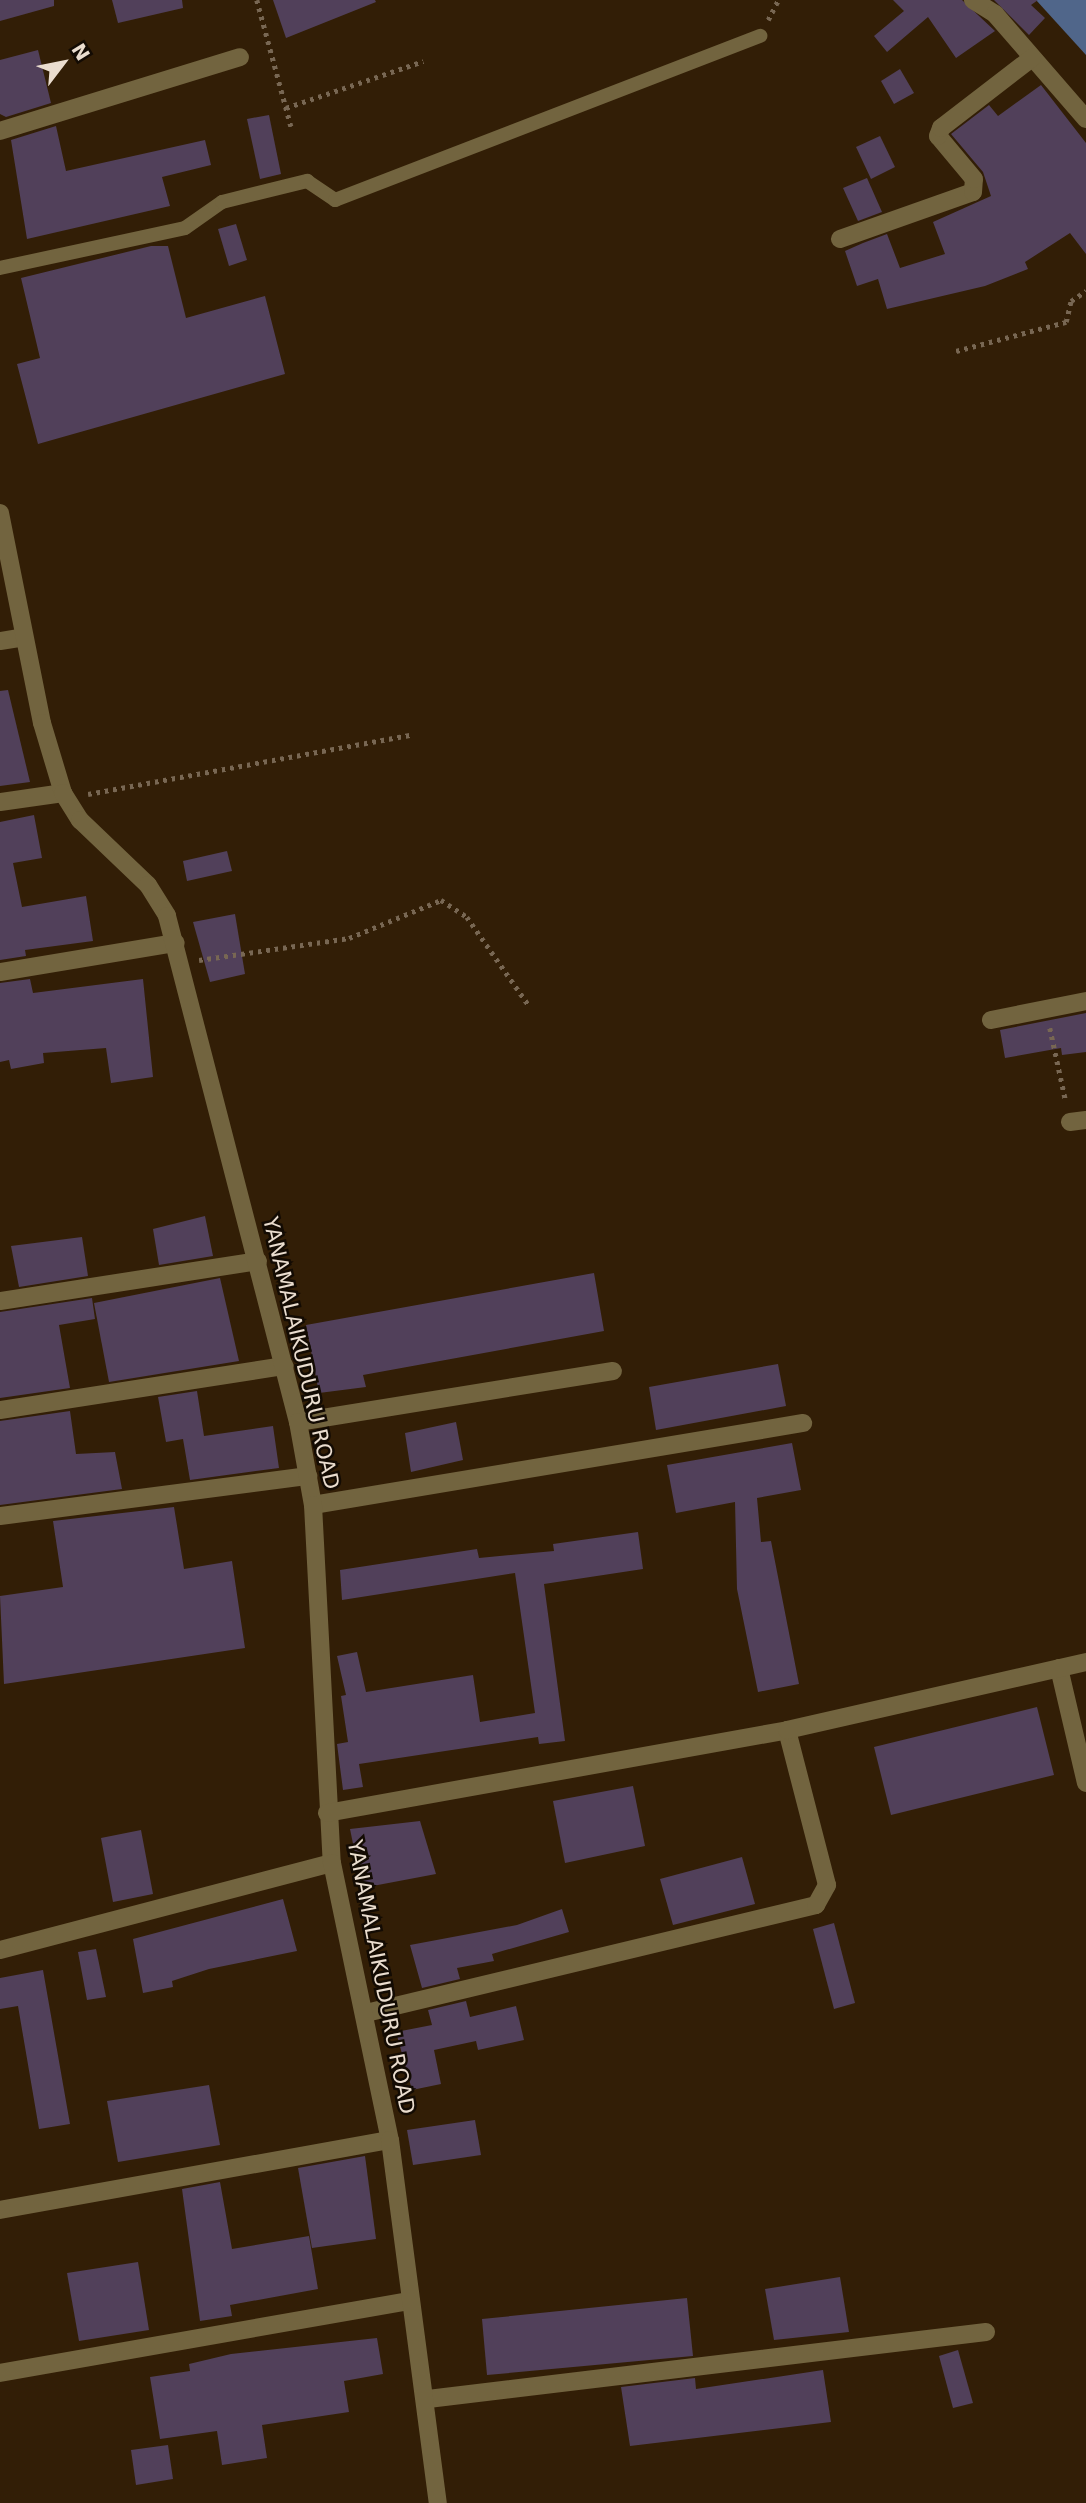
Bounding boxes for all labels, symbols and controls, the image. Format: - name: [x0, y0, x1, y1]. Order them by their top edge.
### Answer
- north arrow: [28, 28, 98, 98]
- text: N: [67, 39, 94, 64]
- street label: YANAMALAIKUDURU ROAD: [257, 1214, 345, 1492]
- street label: YANAMALAIKUDURU ROAD: [342, 1838, 420, 2116]

